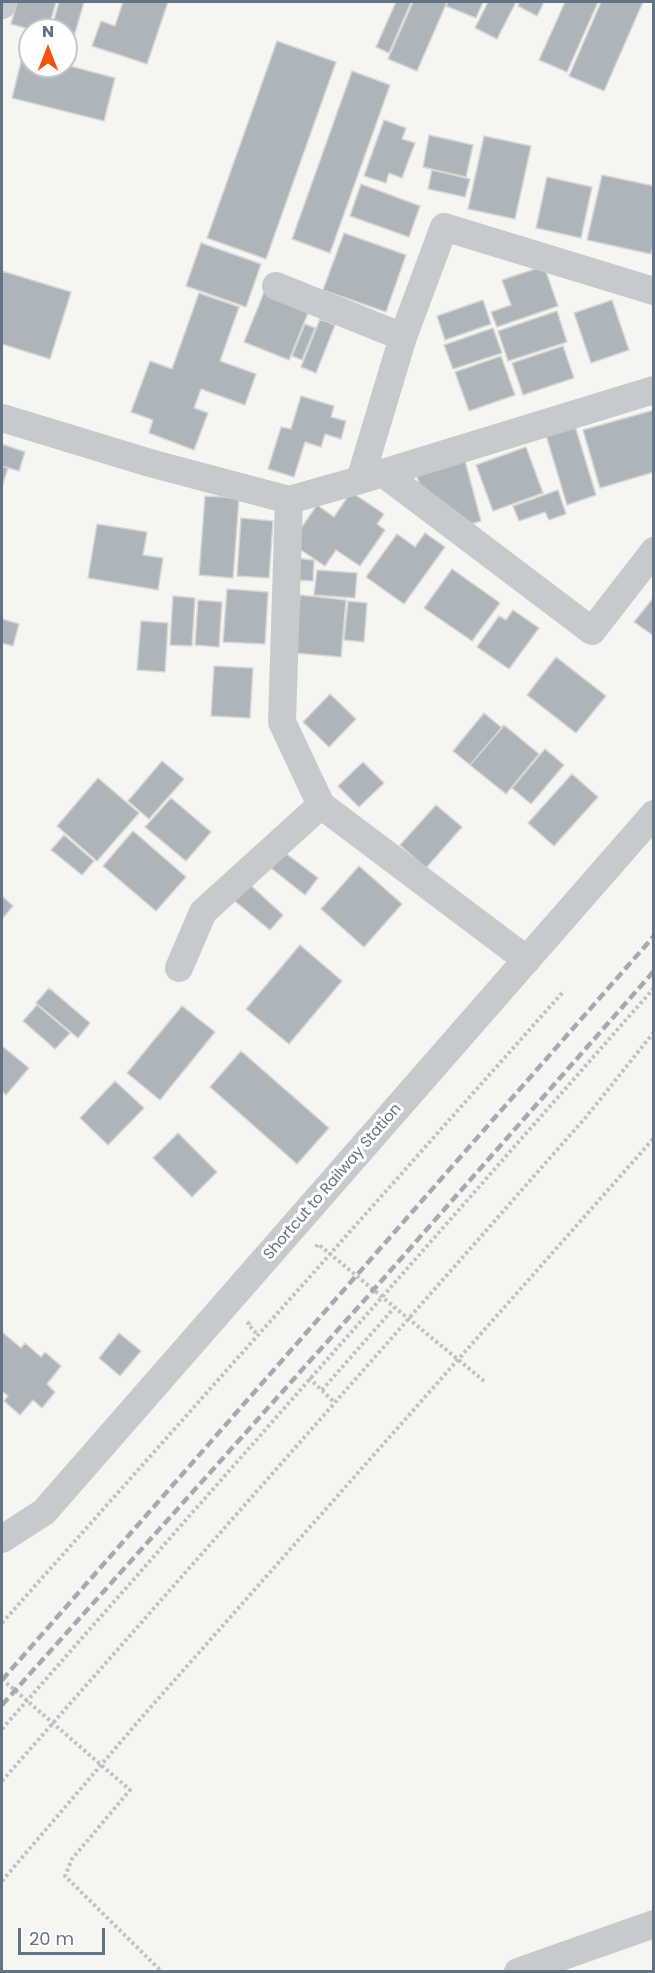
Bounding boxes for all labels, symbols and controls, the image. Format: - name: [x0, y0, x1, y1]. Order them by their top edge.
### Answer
- north arrow: [18, 18, 78, 78]
- text: N: [42, 20, 54, 43]
- street label: Shortcut to Railway Station: [260, 1100, 406, 1264]
- scale bar: [21, 1916, 108, 1954]
- text: 20 m: [29, 1926, 74, 1951]

